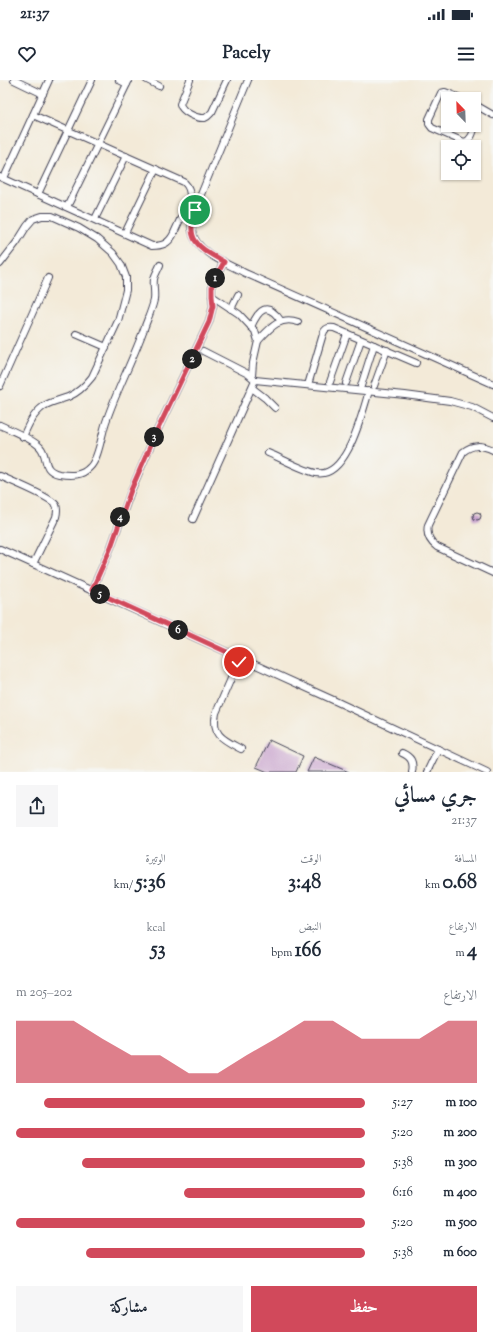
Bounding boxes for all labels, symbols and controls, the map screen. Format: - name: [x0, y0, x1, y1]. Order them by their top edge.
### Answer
- text: 21:37: [20, 4, 50, 25]
- text: Pacely: [222, 41, 271, 67]
- icon: heart: [16, 43, 38, 65]
- icon: menu: [455, 43, 477, 65]
- north arrow: [441, 92, 481, 132]
- map controls: [441, 92, 481, 180]
- button: locate: [441, 140, 481, 180]
- pin: [178, 193, 212, 227]
- icon: arrive: [184, 199, 206, 221]
- pin: 1: [205, 268, 225, 288]
- text: 1: [213, 270, 217, 286]
- pin: 2: [182, 349, 202, 369]
- text: 2: [189, 351, 195, 367]
- pin: 3: [144, 427, 164, 447]
- text: 3: [152, 429, 156, 445]
- pin: 4: [110, 507, 130, 527]
- text: 4: [117, 509, 123, 525]
- pin: 5: [90, 584, 110, 604]
- text: 5: [98, 586, 102, 602]
- pin: 6: [168, 620, 188, 640]
- text: 6: [175, 622, 181, 638]
- pin: [222, 645, 256, 679]
- icon: check: [228, 651, 250, 673]
- text: جري مسائي: [394, 781, 477, 813]
- button: share: [16, 785, 58, 827]
- text: 21:37: [451, 812, 477, 830]
- text: الوتيرة: [145, 851, 166, 867]
- text: الوقت: [300, 851, 321, 867]
- text: المسافة: [455, 851, 477, 867]
- text: 5:36: [136, 869, 166, 898]
- text: 3:48: [288, 869, 321, 898]
- text: 0.68: [442, 869, 477, 898]
- text: /km: [114, 877, 136, 893]
- text: km: [425, 877, 442, 893]
- text: النبض: [299, 919, 321, 935]
- text: الارتفاع: [448, 919, 477, 935]
- text: kcal: [147, 920, 166, 936]
- text: 53: [151, 936, 166, 965]
- text: 166: [295, 937, 321, 966]
- text: 4: [467, 937, 477, 966]
- text: bpm: [271, 945, 295, 961]
- text: m: [455, 945, 467, 961]
- text: 202–205 m: [16, 984, 72, 1002]
- text: الارتفاع: [443, 987, 477, 1005]
- text: 5:27: [393, 1094, 413, 1112]
- text: 100 m: [445, 1094, 477, 1112]
- text: 5:20: [392, 1124, 413, 1142]
- text: 200 m: [444, 1124, 477, 1142]
- text: 5:38: [393, 1154, 413, 1172]
- text: 300 m: [445, 1154, 477, 1172]
- text: 6:16: [392, 1184, 413, 1202]
- text: 400 m: [443, 1184, 477, 1202]
- text: 5:20: [392, 1214, 413, 1232]
- text: 500 m: [445, 1214, 477, 1232]
- text: 5:38: [393, 1244, 413, 1262]
- text: 600 m: [443, 1244, 477, 1262]
- button: مشاركة: [16, 1286, 243, 1332]
- button: حفظ: [251, 1286, 477, 1332]

